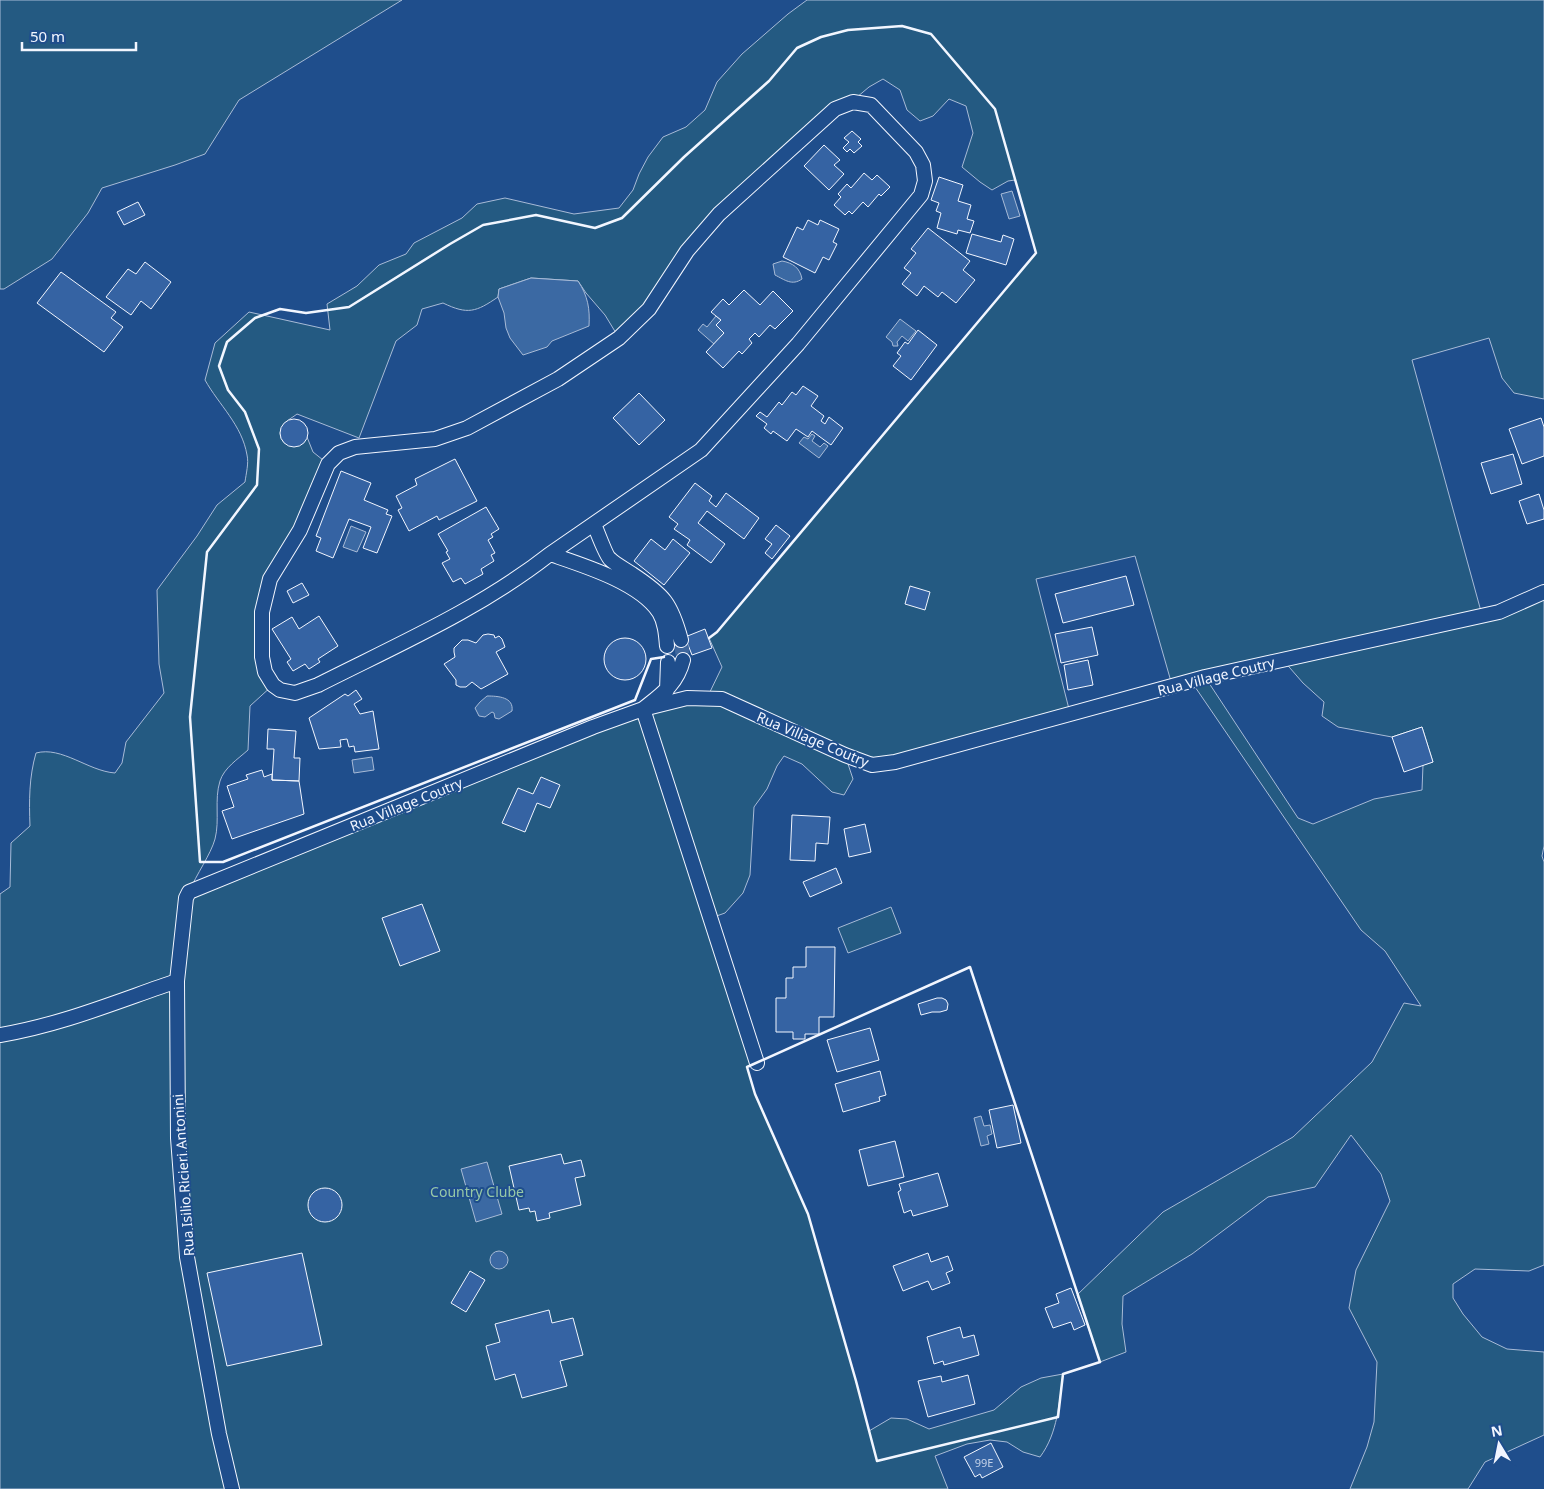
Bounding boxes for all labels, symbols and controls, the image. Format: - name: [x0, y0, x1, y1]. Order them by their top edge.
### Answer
- scale bar: [22, 20, 136, 52]
- text: 50 m: [30, 26, 65, 46]
- street label: Rua Village Coutry: [1155, 652, 1277, 700]
- street label: Rua Village Coutry: [754, 707, 873, 772]
- street label: Rua Village Coutry: [347, 772, 466, 835]
- street label: Rua Isilio Ricieri Antonini: [168, 1093, 198, 1257]
- park label: Country Clube: [430, 1182, 524, 1201]
- north arrow: [1474, 1419, 1524, 1469]
- text: N: [1489, 1420, 1504, 1441]
- house number: 99E: [975, 1455, 993, 1470]

